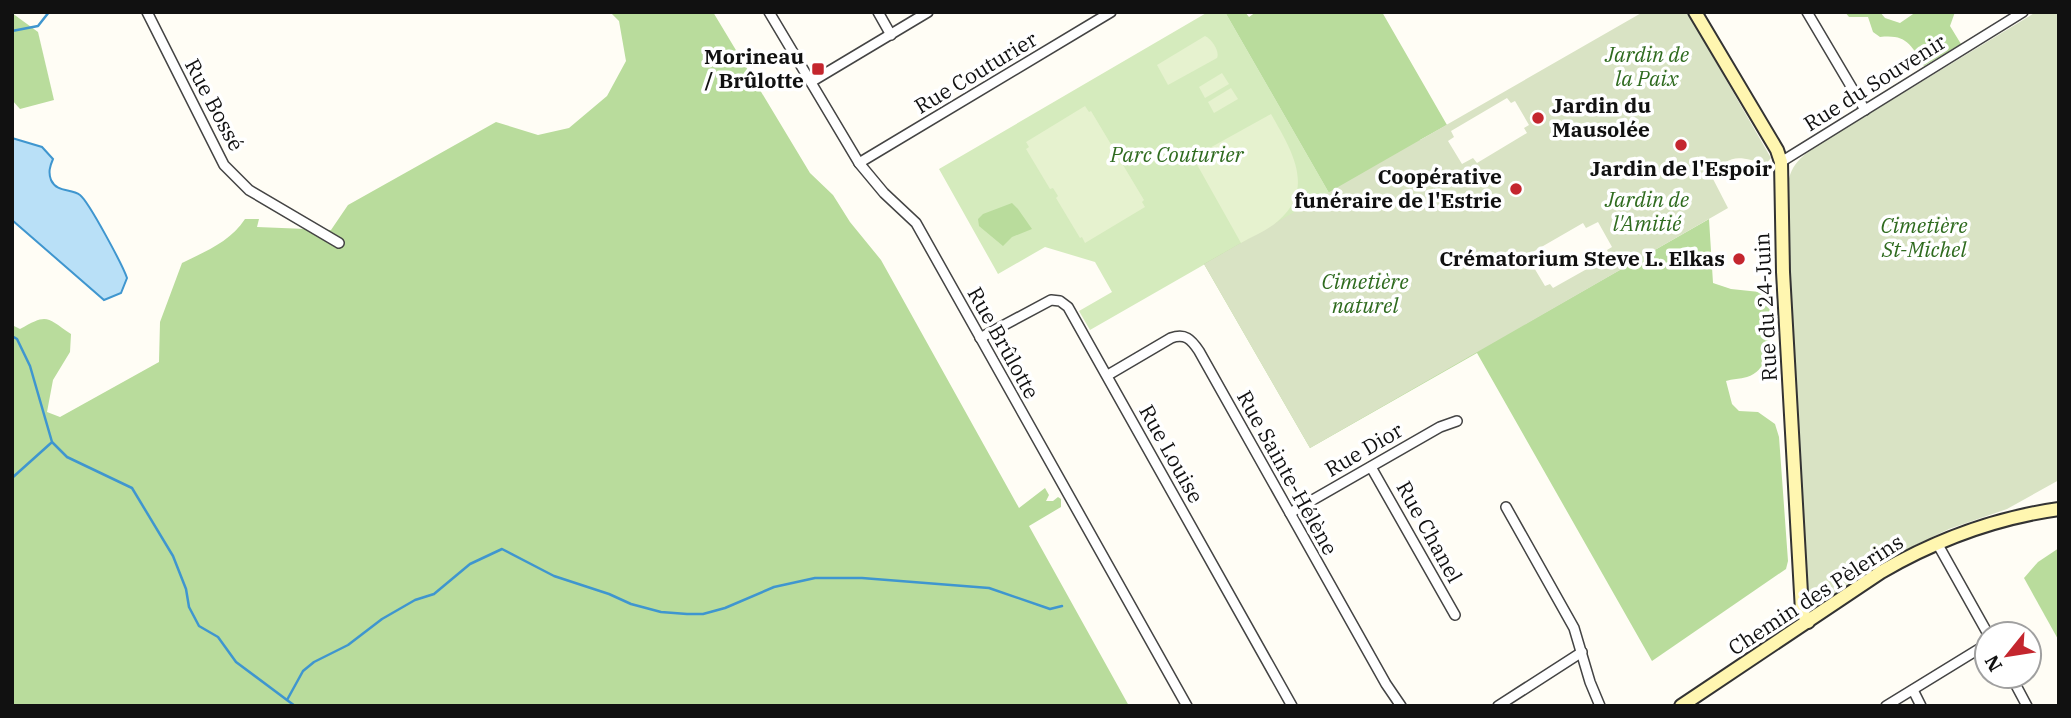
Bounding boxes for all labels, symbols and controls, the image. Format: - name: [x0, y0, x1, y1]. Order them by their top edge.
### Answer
- street label: Rue Couturier: [909, 24, 1043, 120]
- street label: Rue du Souvenir: [1798, 27, 1951, 137]
- park label: Jardin de la Paix: [1604, 40, 1690, 92]
- place label: Morineau / Brûlotte: [704, 42, 804, 94]
- street label: Rue Bossé: [179, 54, 251, 156]
- marker: Morineau / Brûlotte: [810, 61, 826, 77]
- place label: Jardin du Mausolée: [1552, 91, 1651, 143]
- marker: Jardin du Mausolée: [1530, 110, 1546, 126]
- marker: Jardin de l'Espoir: [1673, 137, 1689, 153]
- park label: Parc Couturier: [1109, 140, 1245, 168]
- place label: Jardin de l'Espoir: [1590, 154, 1773, 182]
- place label: Coopérative funéraire de l'Estrie: [1294, 162, 1502, 214]
- marker: Coopérative funéraire de l'Estrie: [1508, 181, 1524, 197]
- park label: Jardin de l'Amitié: [1604, 185, 1690, 237]
- park label: Cimetière St-Michel: [1880, 211, 1968, 263]
- street label: Rue du 24-Juin: [1747, 232, 1783, 382]
- place label: Crématorium Steve L. Elkas: [1439, 244, 1725, 272]
- marker: Crématorium Steve L. Elkas: [1731, 251, 1747, 267]
- park label: Cimetière naturel: [1321, 267, 1409, 319]
- street label: Rue Brûlotte: [962, 282, 1046, 404]
- street label: Rue Sainte-Hélène: [1231, 385, 1345, 560]
- street label: Rue Louise: [1133, 399, 1210, 508]
- street label: Rue Dior: [1319, 415, 1408, 483]
- street label: Rue Chanel: [1390, 476, 1469, 587]
- street label: Chemin des Pèlerins: [1723, 527, 1908, 661]
- north arrow: [1973, 620, 2043, 690]
- text: N: [1979, 651, 2007, 676]

